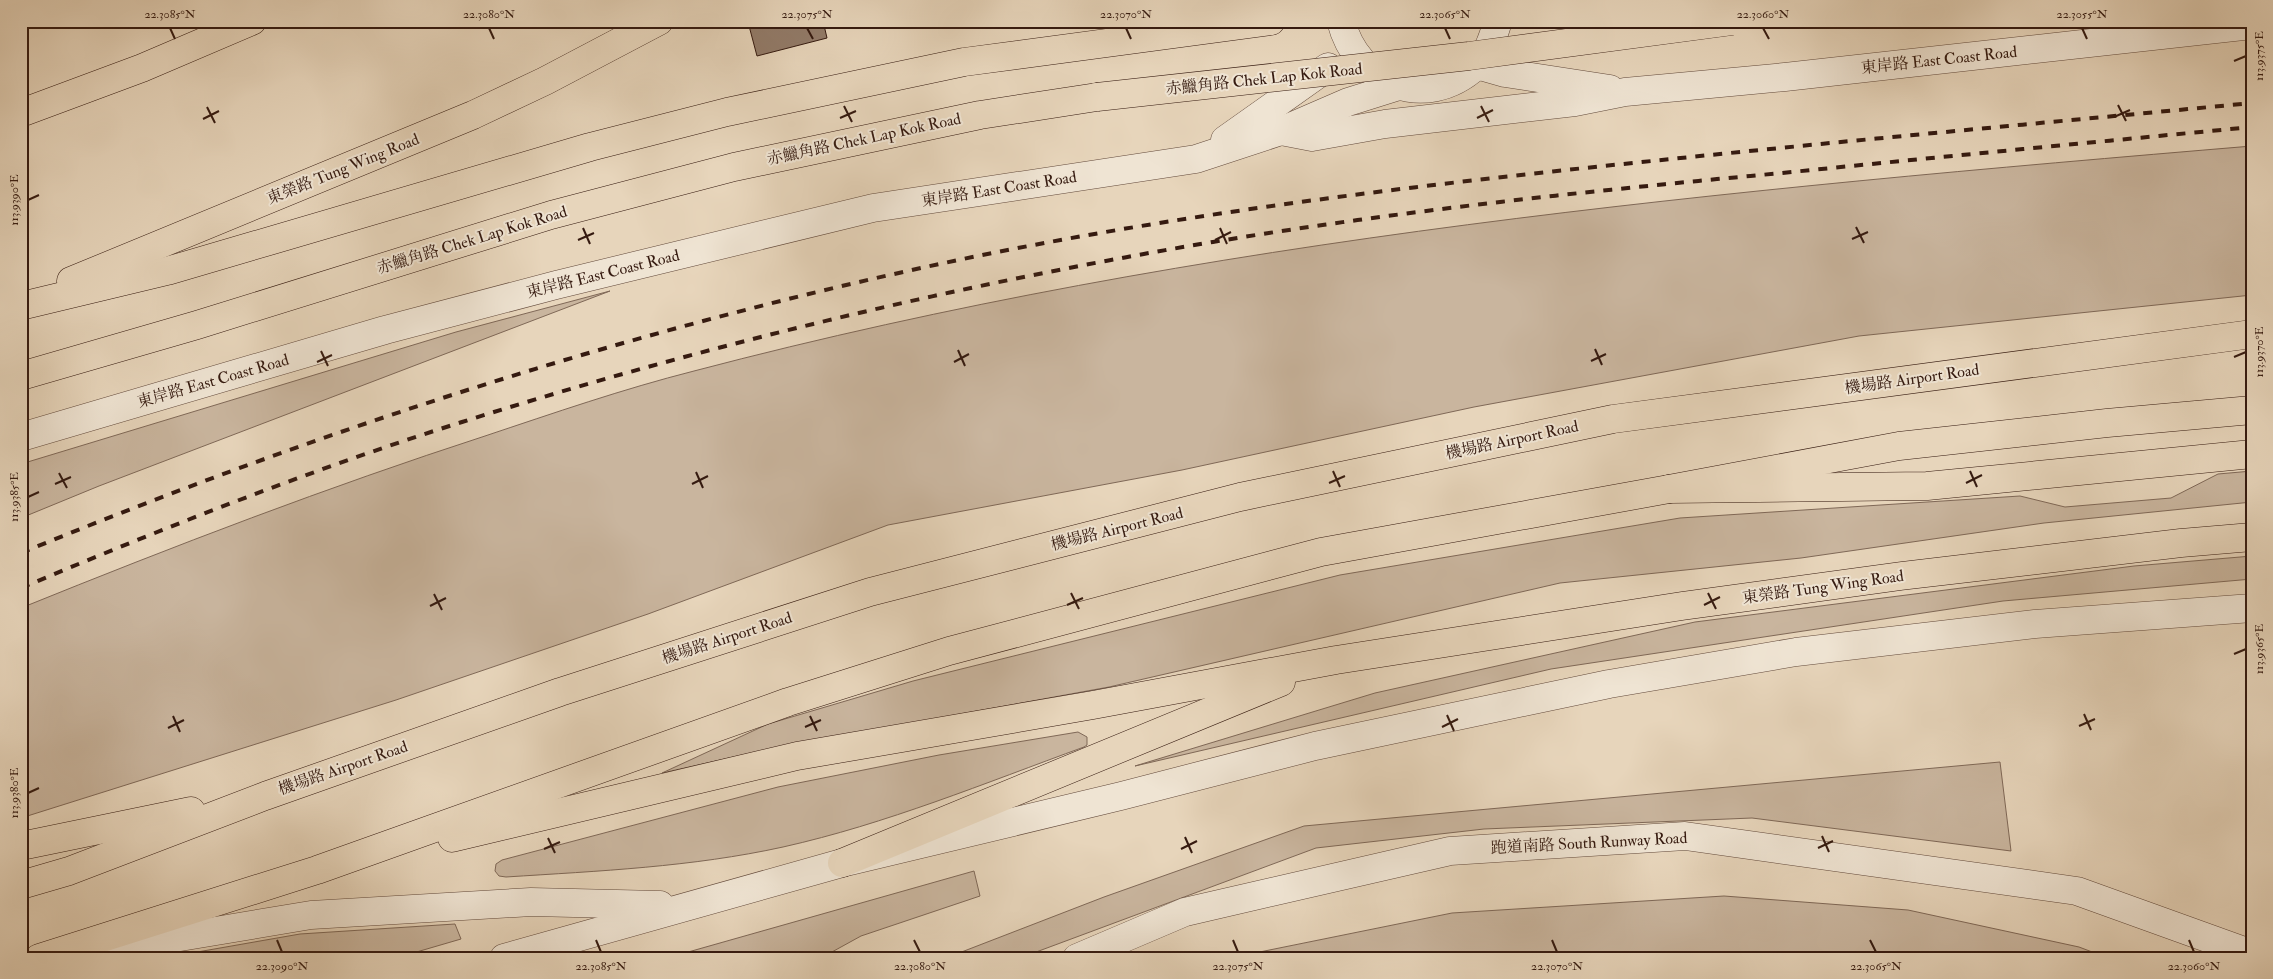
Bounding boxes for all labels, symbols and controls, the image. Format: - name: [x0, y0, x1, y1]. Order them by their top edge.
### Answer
- text: 22.3085°N: [144, 7, 196, 22]
- text: 22.3080°N: [463, 7, 515, 22]
- text: 22.3075°N: [781, 7, 833, 22]
- text: 22.3070°N: [1100, 7, 1152, 22]
- text: 22.3065°N: [1419, 7, 1471, 22]
- text: 22.3060°N: [1737, 7, 1789, 22]
- text: 22.3055°N: [2057, 7, 2108, 22]
- text: 113.9375°E: [2252, 31, 2267, 81]
- street label: 東岸路 East Coast Road: [1860, 42, 2018, 78]
- street label: 赤鱲角路 Chek Lap Kok Road: [1165, 59, 1364, 100]
- street label: 赤鱲角路 Chek Lap Kok Road: [765, 109, 963, 170]
- street label: 東榮路 Tung Wing Road: [264, 129, 422, 209]
- street label: 東岸路 East Coast Road: [920, 167, 1078, 211]
- text: 113.9390°E: [7, 174, 22, 226]
- street label: 赤鱲角路 Chek Lap Kok Road: [374, 201, 570, 279]
- street label: 東岸路 East Coast Road: [524, 245, 682, 303]
- text: 113.9370°E: [2252, 326, 2267, 377]
- street label: 東岸路 East Coast Road: [135, 350, 291, 412]
- street label: 機場路 Airport Road: [1844, 360, 1981, 399]
- street label: 機場路 Airport Road: [1444, 416, 1581, 465]
- text: 113.9385°E: [7, 472, 22, 522]
- street label: 機場路 Airport Road: [1049, 503, 1186, 556]
- street label: 東榮路 Tung Wing Road: [1741, 566, 1905, 608]
- street label: 機場路 Airport Road: [659, 608, 795, 669]
- text: 113.9365°E: [2252, 623, 2267, 674]
- street label: 機場路 Airport Road: [276, 736, 411, 800]
- text: 113.9380°E: [7, 767, 22, 818]
- street label: 跑道南路 South Runway Road: [1490, 828, 1688, 858]
- text: 22.3090°N: [256, 959, 309, 974]
- text: 22.3085°N: [575, 959, 627, 974]
- text: 22.3080°N: [894, 959, 946, 974]
- text: 22.3075°N: [1212, 959, 1264, 974]
- text: 22.3070°N: [1531, 959, 1583, 974]
- text: 22.3065°N: [1850, 959, 1902, 974]
- text: 22.3060°N: [2168, 959, 2220, 974]

